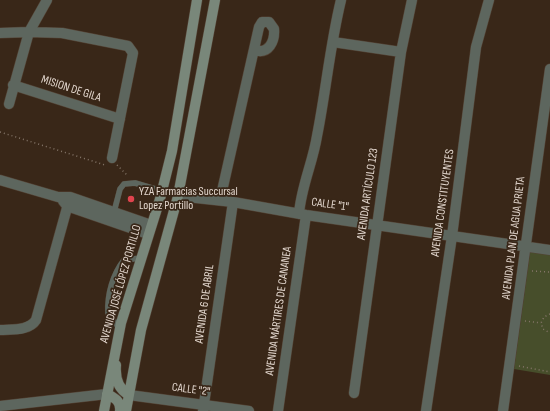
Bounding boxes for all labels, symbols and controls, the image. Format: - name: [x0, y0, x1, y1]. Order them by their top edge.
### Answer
- street label: MISION DE GILA: [39, 73, 103, 105]
- street label: AVENIDA ARTÍCULO 123: [354, 147, 382, 241]
- street label: AVENIDA CONSTITUYENTES: [428, 148, 458, 258]
- street label: AVENIDA PLAN DE AGUA PRIETA: [499, 176, 529, 300]
- place label: YZA Farmacias Succursal Lopez Portillo: [139, 185, 238, 213]
- marker: YZA Farmacias Succursal Lopez Portillo: [126, 194, 136, 204]
- street label: CALLE "1": [310, 195, 350, 215]
- street label: AVENIDA JOSÉ LÓPEZ PORTILLO: [97, 223, 145, 345]
- street label: AVENIDA MÁRTIRES DE CANANEA: [263, 246, 295, 376]
- street label: AVENIDA 6 DE ABRIL: [192, 264, 218, 344]
- street label: CALLE "2": [171, 380, 211, 400]

